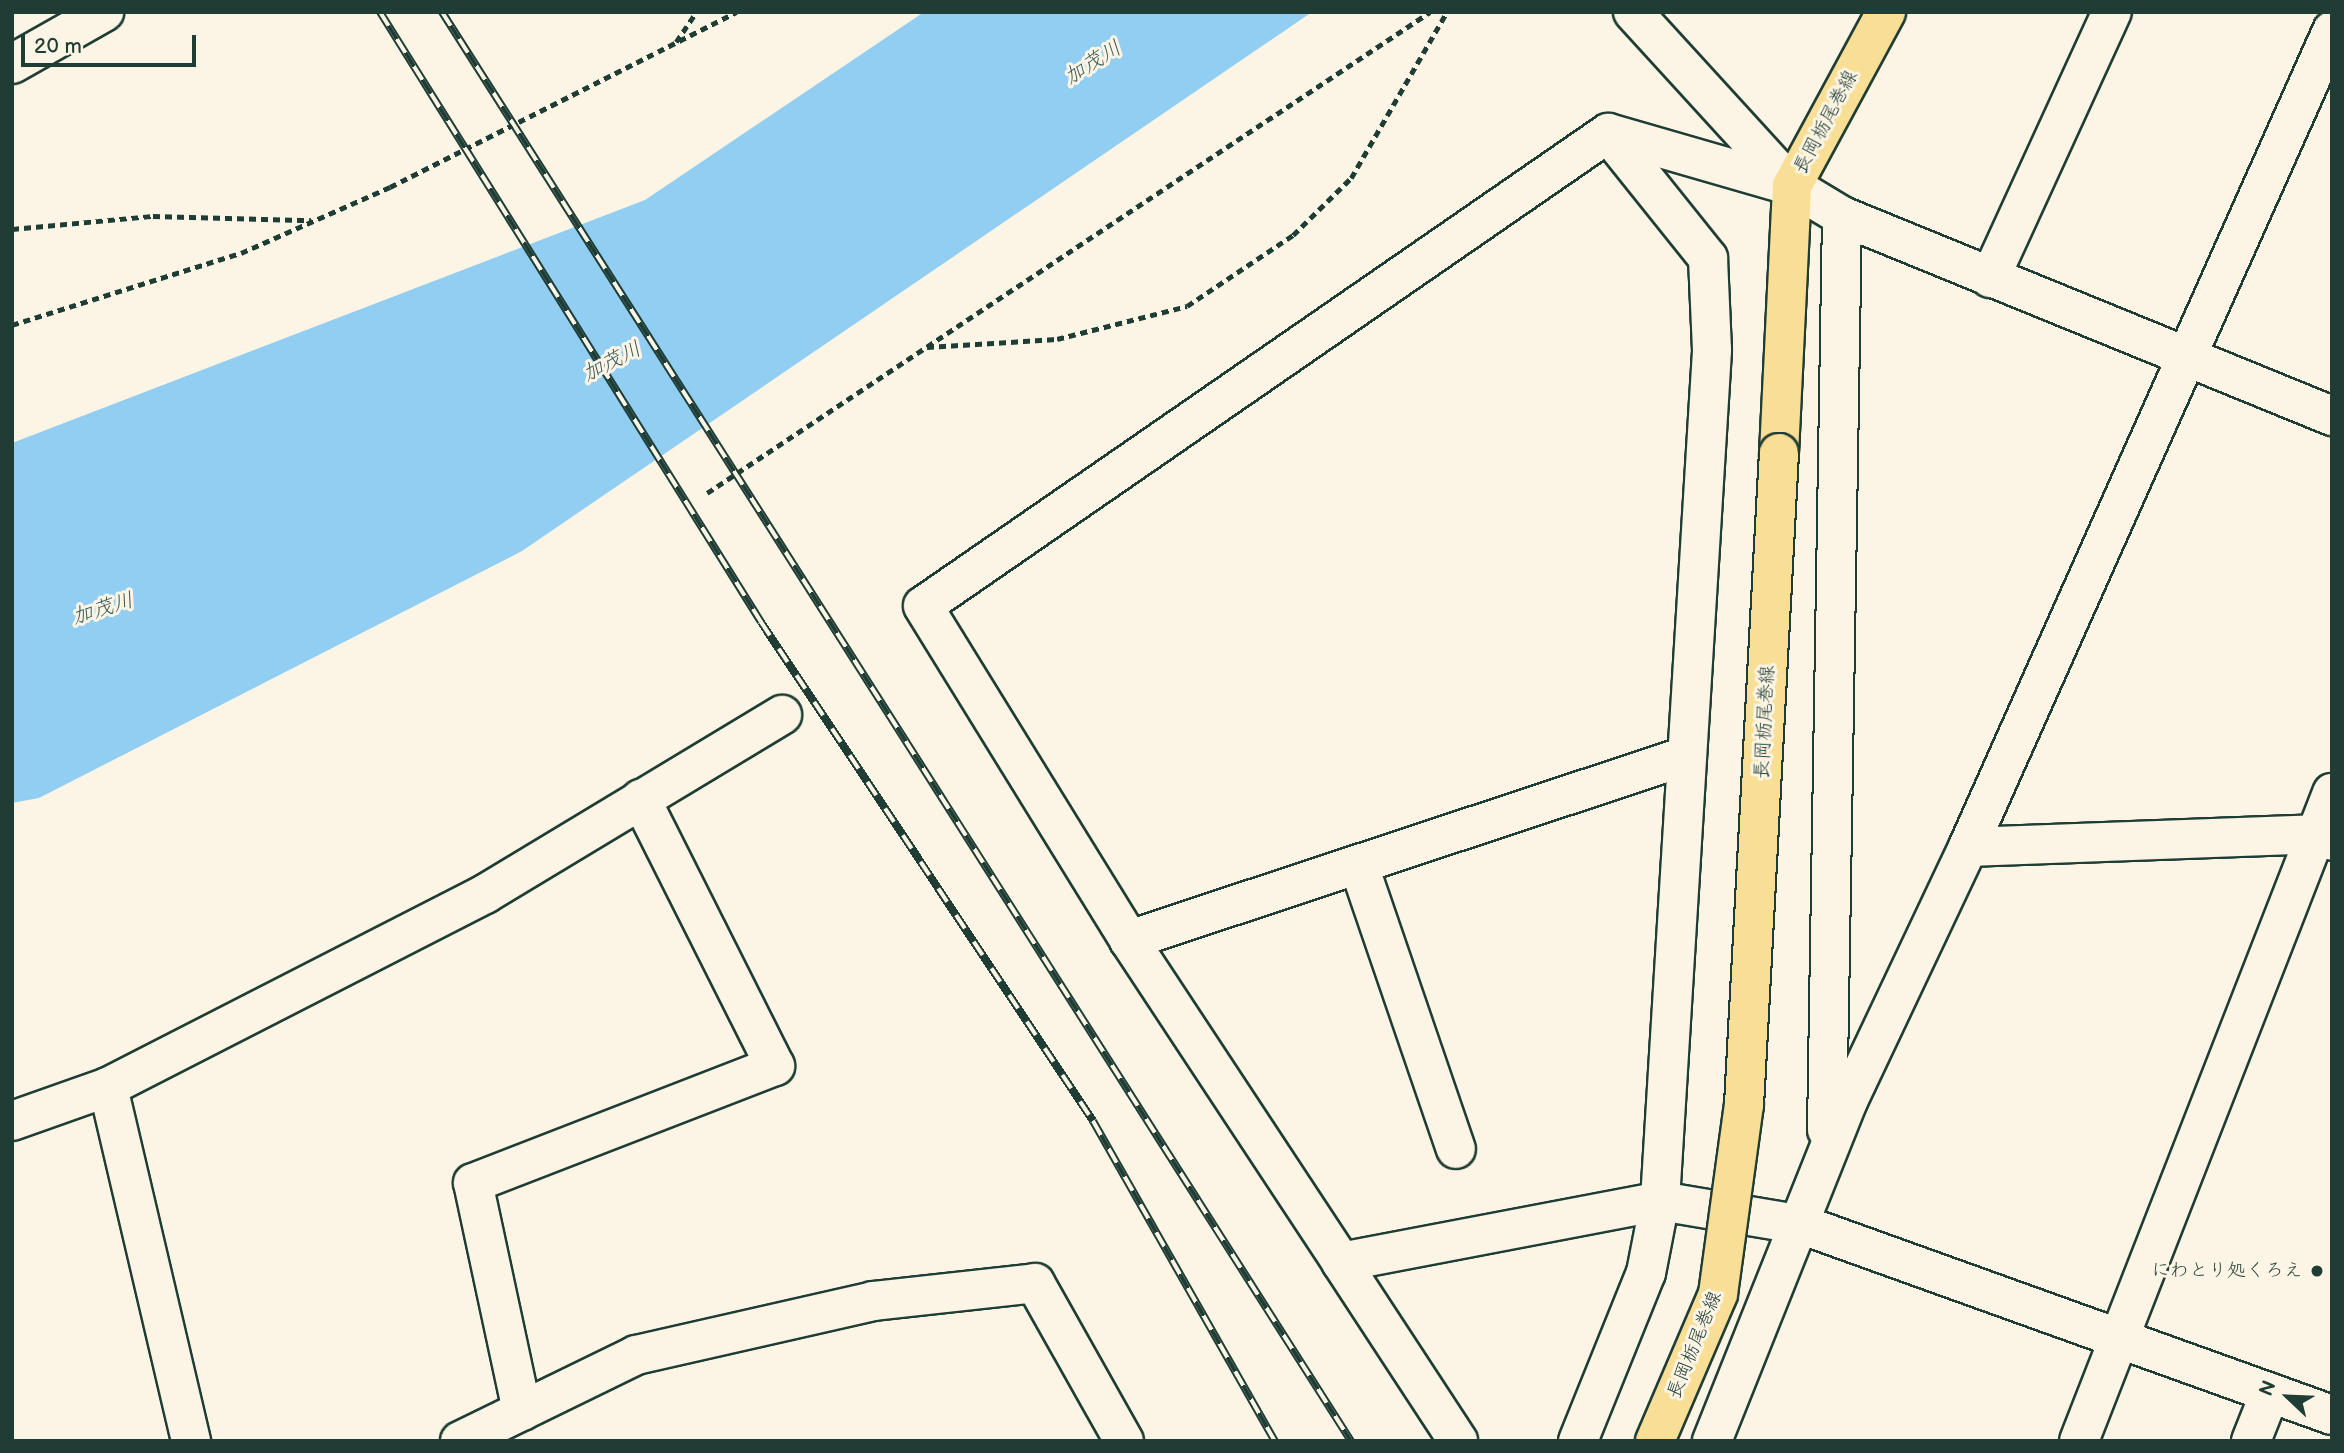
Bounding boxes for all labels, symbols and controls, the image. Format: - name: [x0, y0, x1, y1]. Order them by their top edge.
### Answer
- scale bar: [24, 21, 200, 65]
- text: 20 m: [34, 34, 82, 59]
- water label: 加茂川: [1060, 36, 1126, 90]
- street label: 長岡栃尾巻線: [1789, 66, 1863, 178]
- water label: 加茂川: [578, 336, 646, 388]
- water label: 加茂川: [69, 588, 137, 630]
- street label: 長岡栃尾巻線: [1751, 664, 1779, 780]
- place label: にわとり処くろえ: [2151, 1260, 2303, 1282]
- marker: にわとり処くろえ: [2309, 1263, 2325, 1279]
- street label: 長岡栃尾巻線: [1663, 1288, 1727, 1402]
- north arrow: [2253, 1362, 2323, 1432]
- text: N: [2255, 1378, 2282, 1400]

